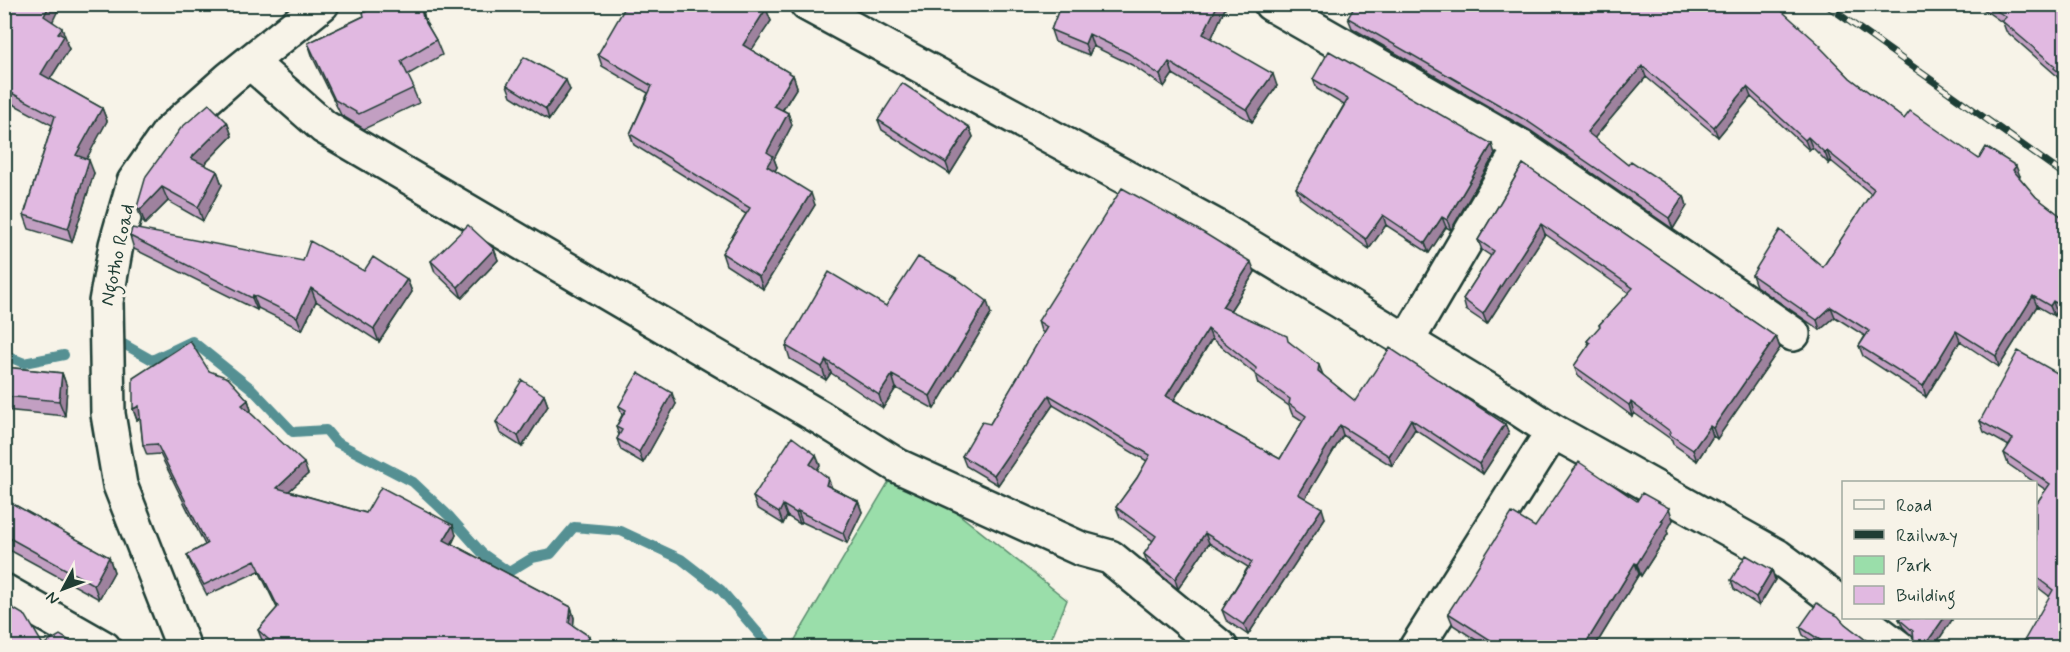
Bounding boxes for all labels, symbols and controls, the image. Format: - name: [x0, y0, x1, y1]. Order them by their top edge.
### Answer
- street label: Ngotho Road: [94, 202, 144, 309]
- legend: [1842, 481, 2037, 619]
- text: Road: [1896, 494, 1932, 518]
- text: Railway: [1896, 524, 1958, 548]
- text: Park: [1896, 554, 1932, 578]
- north arrow: [33, 559, 93, 619]
- text: Building: [1896, 584, 1956, 610]
- text: N: [41, 587, 64, 609]

